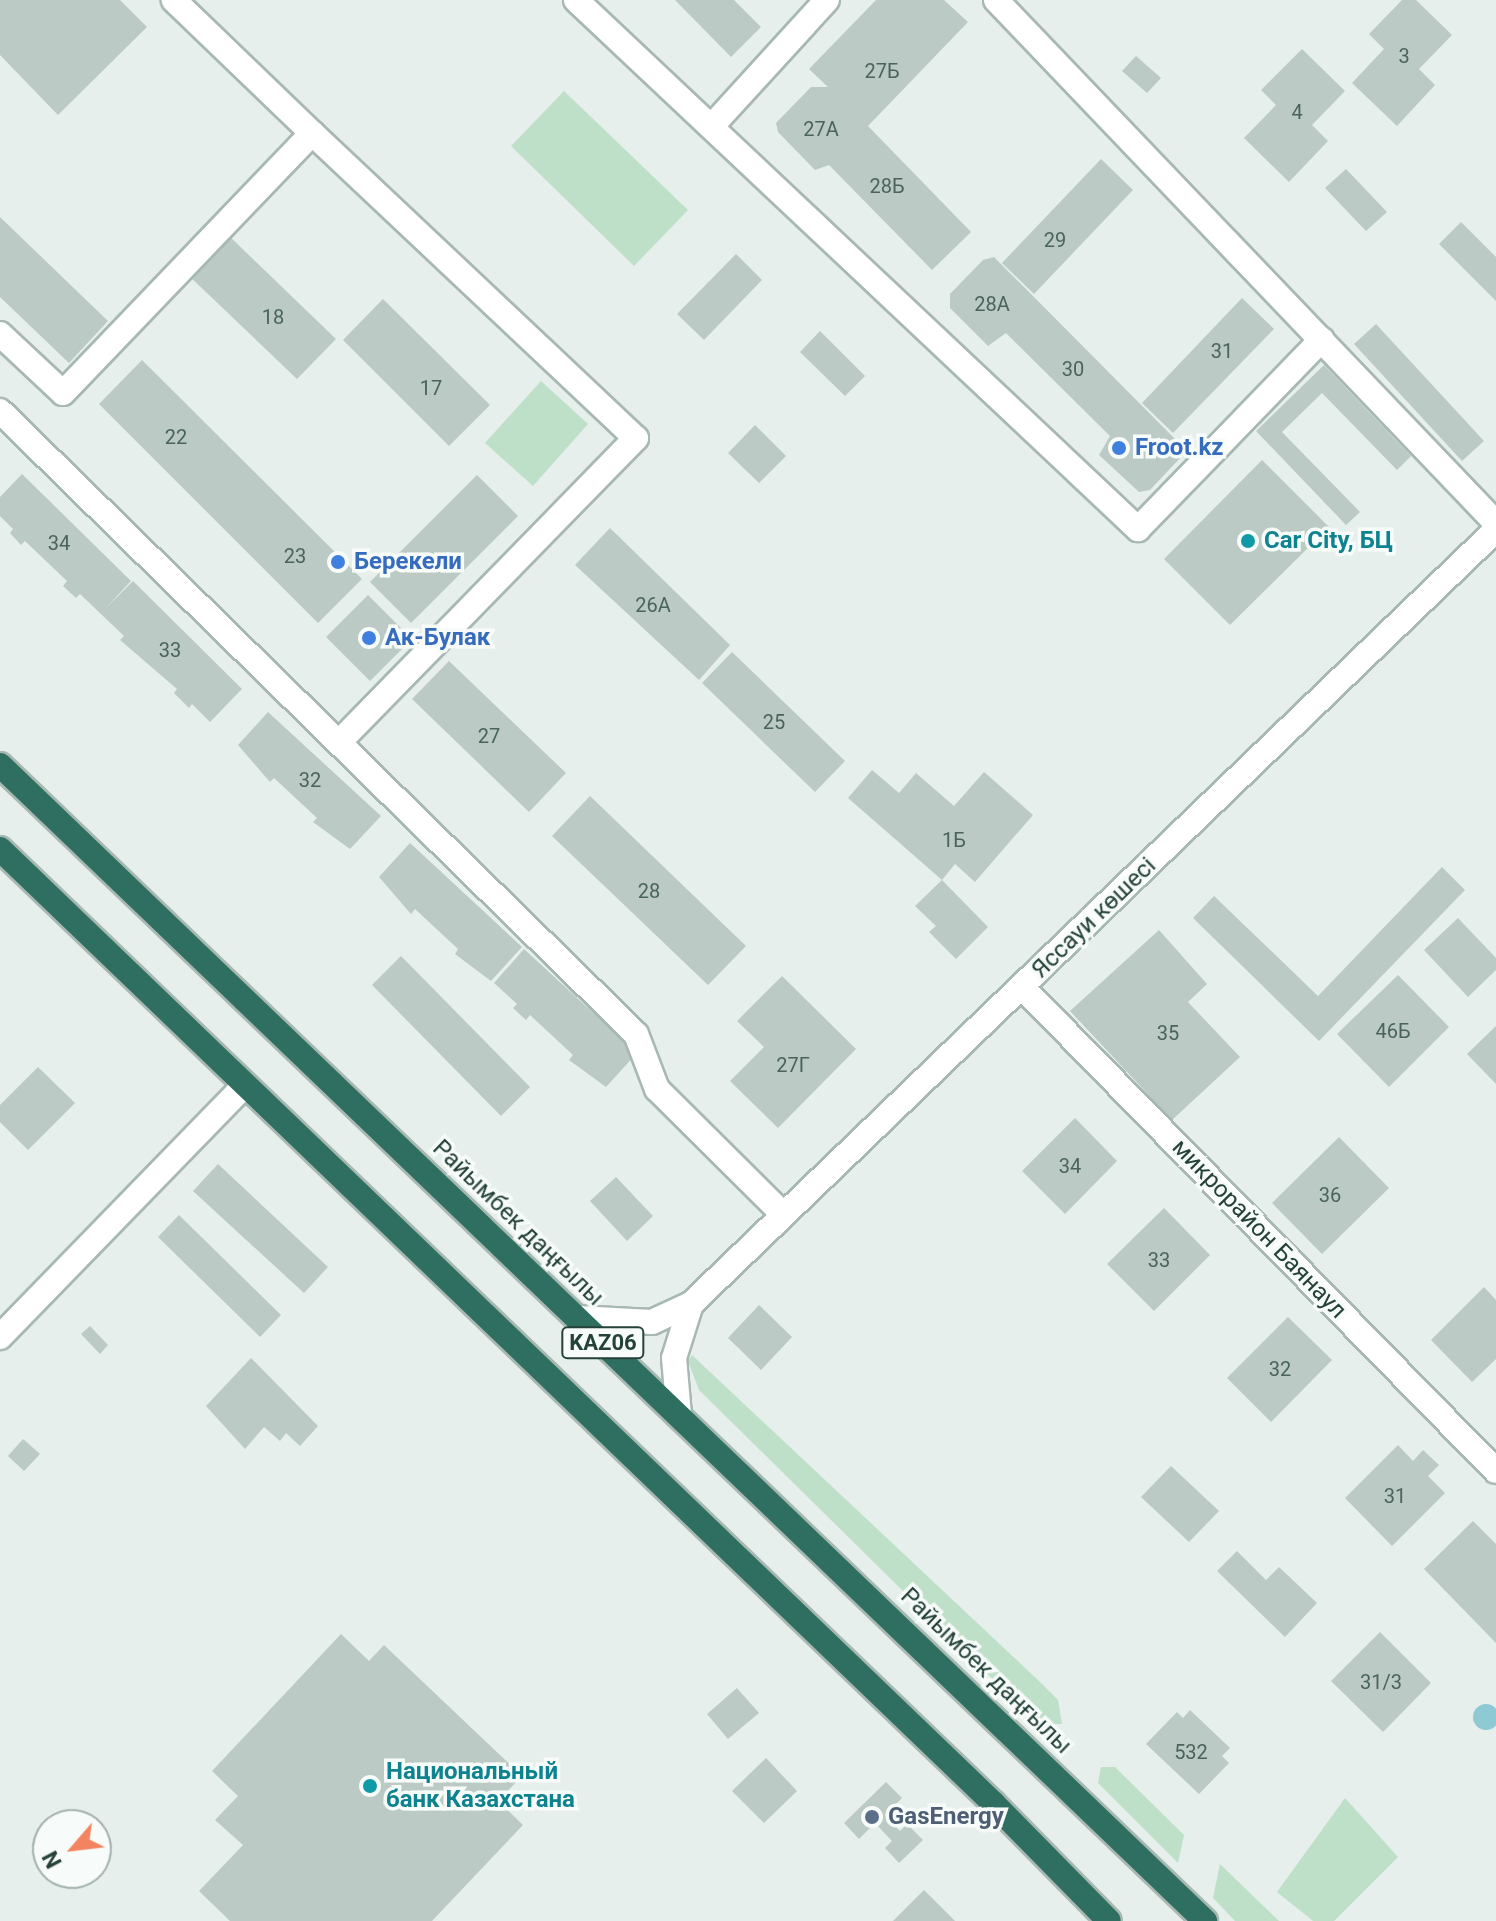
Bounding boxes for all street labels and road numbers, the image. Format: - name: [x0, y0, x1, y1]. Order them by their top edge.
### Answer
- street label: Яссауи көшесі: [1026, 852, 1162, 984]
- street label: микрорайон Баянаул: [1166, 1133, 1352, 1325]
- street label: Райымбек даңғылы: [427, 1134, 609, 1312]
- road number: KАZ06: [561, 1325, 645, 1361]
- street label: Райымбек даңғылы: [895, 1582, 1077, 1760]

